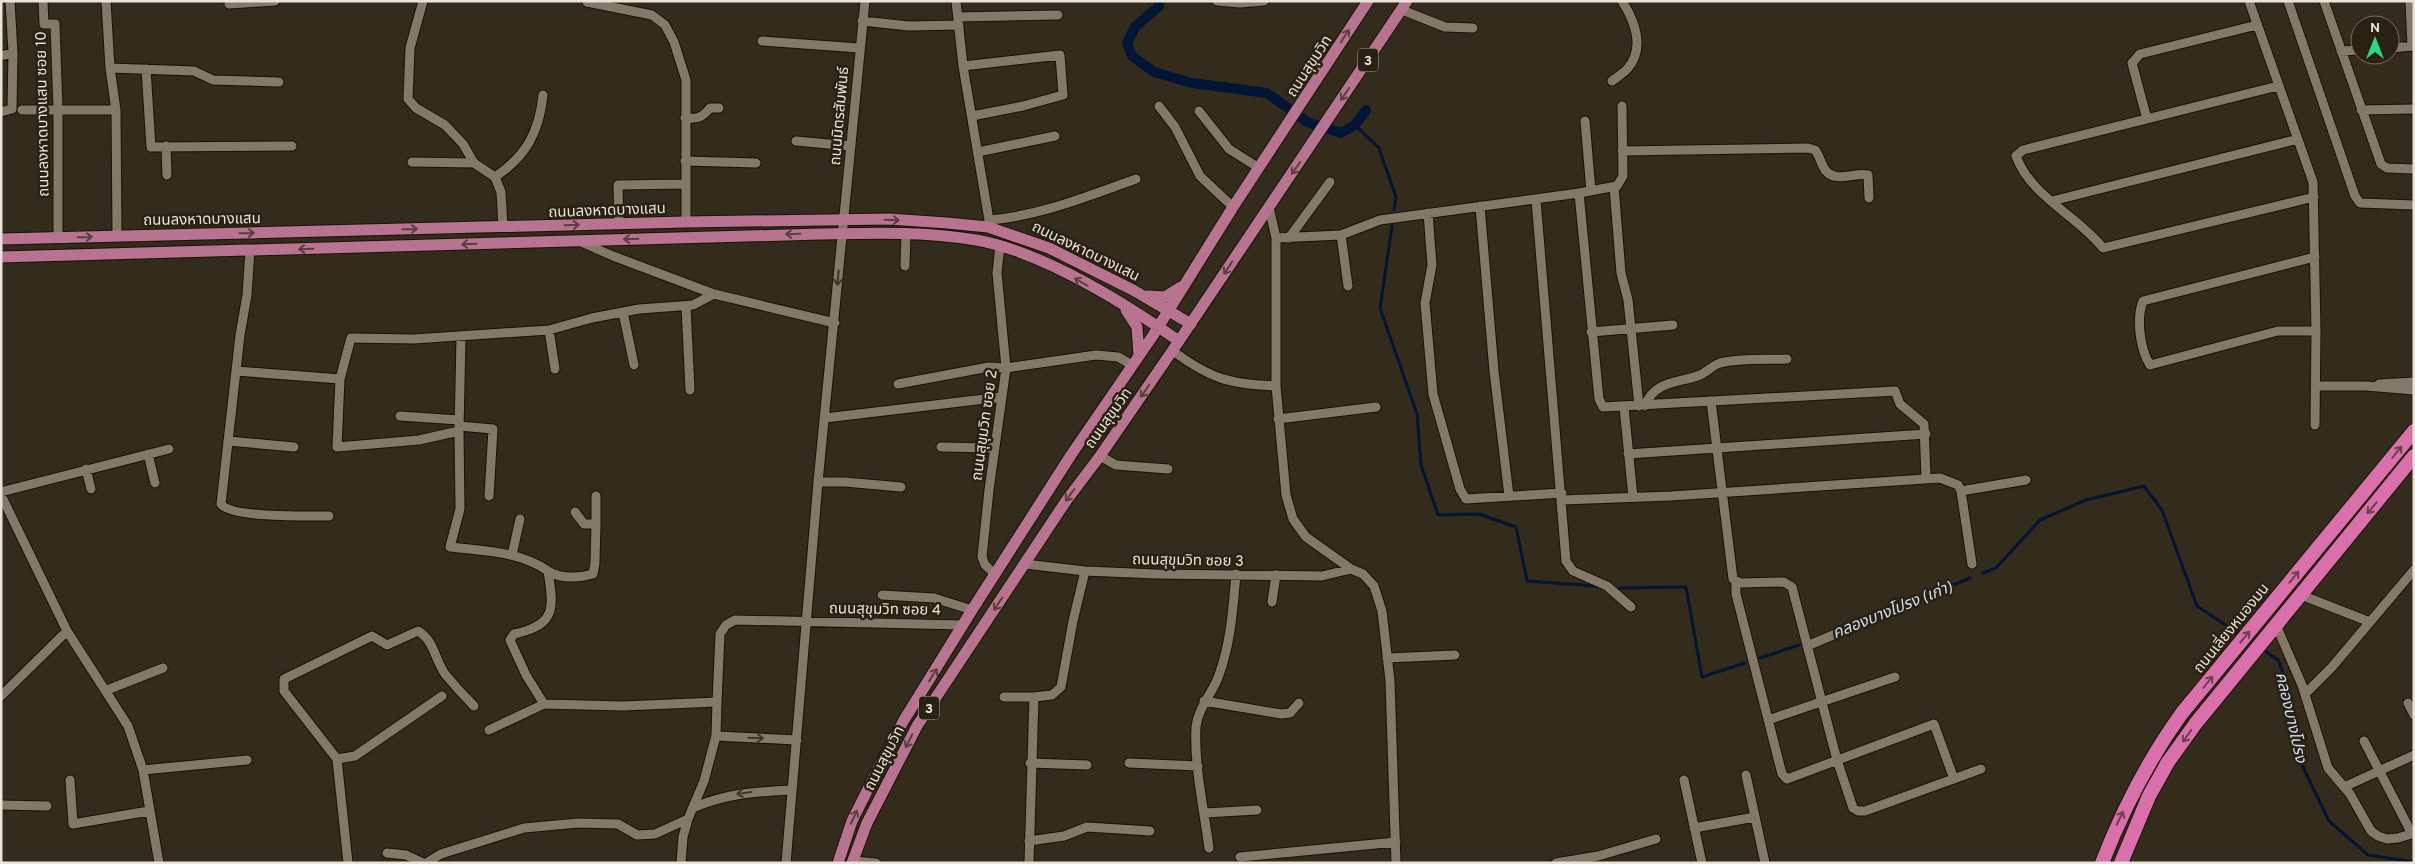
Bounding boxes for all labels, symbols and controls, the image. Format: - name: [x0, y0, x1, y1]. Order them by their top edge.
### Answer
- north arrow: [2350, 15, 2400, 65]
- text: N: [2370, 20, 2380, 37]
- one-way arrow: [1341, 30, 1351, 44]
- street label: ถนนลงหาดบางแสน ซอย 10: [33, 31, 54, 197]
- street label: ถนนสุขุมวิท: [1283, 32, 1337, 101]
- road number: 3: [1358, 48, 1378, 72]
- street label: ถนนมิตรสัมพันธ์: [827, 66, 854, 166]
- one-way arrow: [1340, 87, 1350, 101]
- one-way arrow: [1291, 161, 1301, 175]
- street label: ถนนลงหาดบางแสน: [548, 200, 666, 223]
- street label: ถนนลงหาดบางแสน: [143, 210, 261, 231]
- one-way arrow: [884, 215, 900, 224]
- street label: ถนนลงหาดบางแสน: [1028, 218, 1142, 287]
- one-way arrow: [564, 221, 580, 230]
- one-way arrow: [402, 225, 418, 234]
- one-way arrow: [239, 228, 255, 238]
- one-way arrow: [786, 230, 802, 239]
- one-way arrow: [77, 232, 93, 241]
- one-way arrow: [623, 234, 640, 244]
- one-way arrow: [461, 239, 477, 248]
- one-way arrow: [298, 244, 314, 253]
- one-way arrow: [1223, 260, 1233, 274]
- one-way arrow: [834, 270, 843, 286]
- one-way arrow: [1074, 276, 1089, 286]
- street label: ถนนสุขุมวิท ซอย 2: [968, 368, 1003, 482]
- one-way arrow: [1140, 384, 1150, 398]
- street label: ถนนสุขุมวิท: [1081, 385, 1137, 453]
- one-way arrow: [2392, 445, 2403, 458]
- one-way arrow: [1065, 488, 1076, 501]
- one-way arrow: [2366, 501, 2377, 514]
- street label: ถนนสุขุมวิท ซอย 3: [1132, 551, 1244, 572]
- one-way arrow: [2289, 571, 2300, 584]
- water label: คลองบางโปรง (เก่า): [1830, 577, 1956, 644]
- street label: ถนนเลี่ยงหนองมน: [2188, 578, 2274, 678]
- one-way arrow: [993, 597, 1003, 611]
- street label: ถนนสุขุมวิท ซอย 4: [829, 600, 941, 621]
- one-way arrow: [2239, 631, 2250, 644]
- one-way arrow: [928, 668, 938, 682]
- water label: คลองบางโปรง: [2270, 670, 2310, 766]
- one-way arrow: [2203, 676, 2214, 689]
- road number: 3: [919, 696, 939, 720]
- street label: ถนนสุขุมวิท: [861, 723, 910, 794]
- one-way arrow: [2182, 729, 2192, 743]
- one-way arrow: [748, 733, 764, 743]
- one-way arrow: [904, 733, 914, 748]
- one-way arrow: [736, 788, 752, 798]
- one-way arrow: [850, 810, 859, 825]
- one-way arrow: [2116, 811, 2125, 826]

